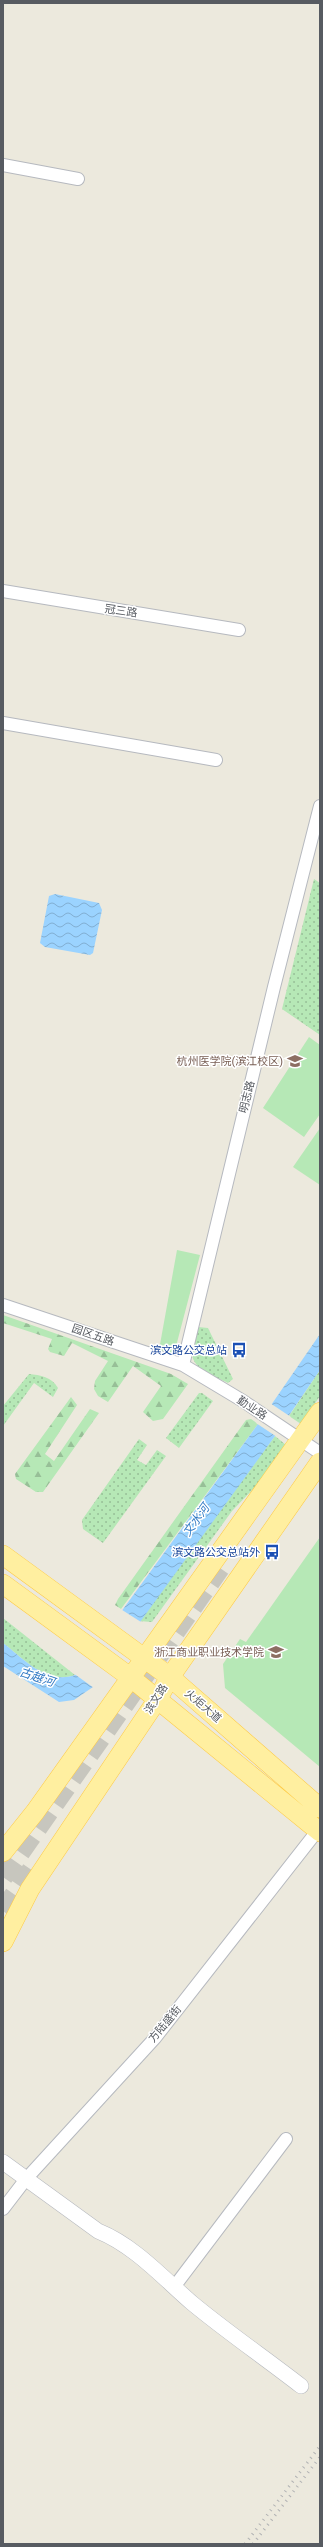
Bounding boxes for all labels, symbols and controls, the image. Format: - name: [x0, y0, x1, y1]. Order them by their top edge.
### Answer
- street label: 冠三路: [104, 602, 138, 620]
- school or university icon: 杭州医学院(滨江校区): [286, 1052, 304, 1070]
- place label: 杭州医学院(滨江校区): [176, 1055, 283, 1068]
- street label: 明志路: [237, 1079, 257, 1115]
- street label: 园区五路: [70, 1322, 116, 1348]
- bus stop icon: 滨文路公交总站: [230, 1341, 248, 1359]
- place label: 滨文路公交总站: [150, 1344, 227, 1357]
- street label: 勤业路: [235, 1394, 269, 1422]
- water label: 文水河: [180, 1500, 213, 1539]
- bus stop icon: 滨文路公交总站外: [263, 1543, 281, 1561]
- place label: 滨文路公交总站外: [172, 1546, 260, 1559]
- school or university icon: 浙江商业职业技术学院: [267, 1643, 285, 1661]
- place label: 浙江商业职业技术学院: [154, 1646, 264, 1659]
- water label: 古越河: [18, 1665, 58, 1690]
- street label: 滨文路: [142, 1682, 170, 1716]
- street label: 火炬大道: [182, 1687, 224, 1725]
- street label: 方陆盛街: [146, 2003, 184, 2045]

